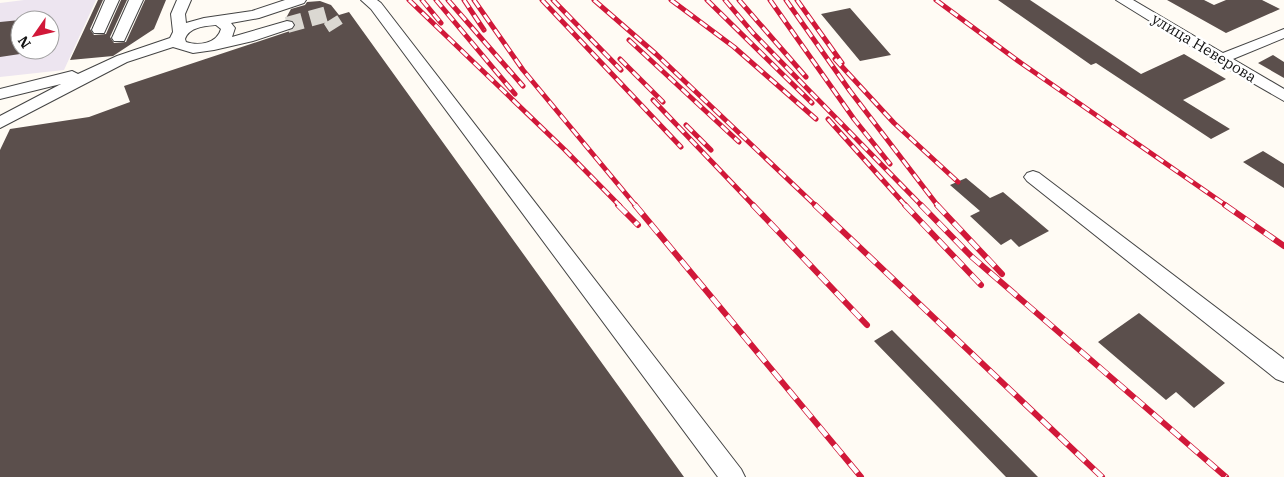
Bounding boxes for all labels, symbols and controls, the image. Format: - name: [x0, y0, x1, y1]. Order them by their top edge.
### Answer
- street label: улица Неверова: [1148, 9, 1260, 86]
- north arrow: [10, 10, 60, 60]
- text: N: [14, 33, 35, 52]

